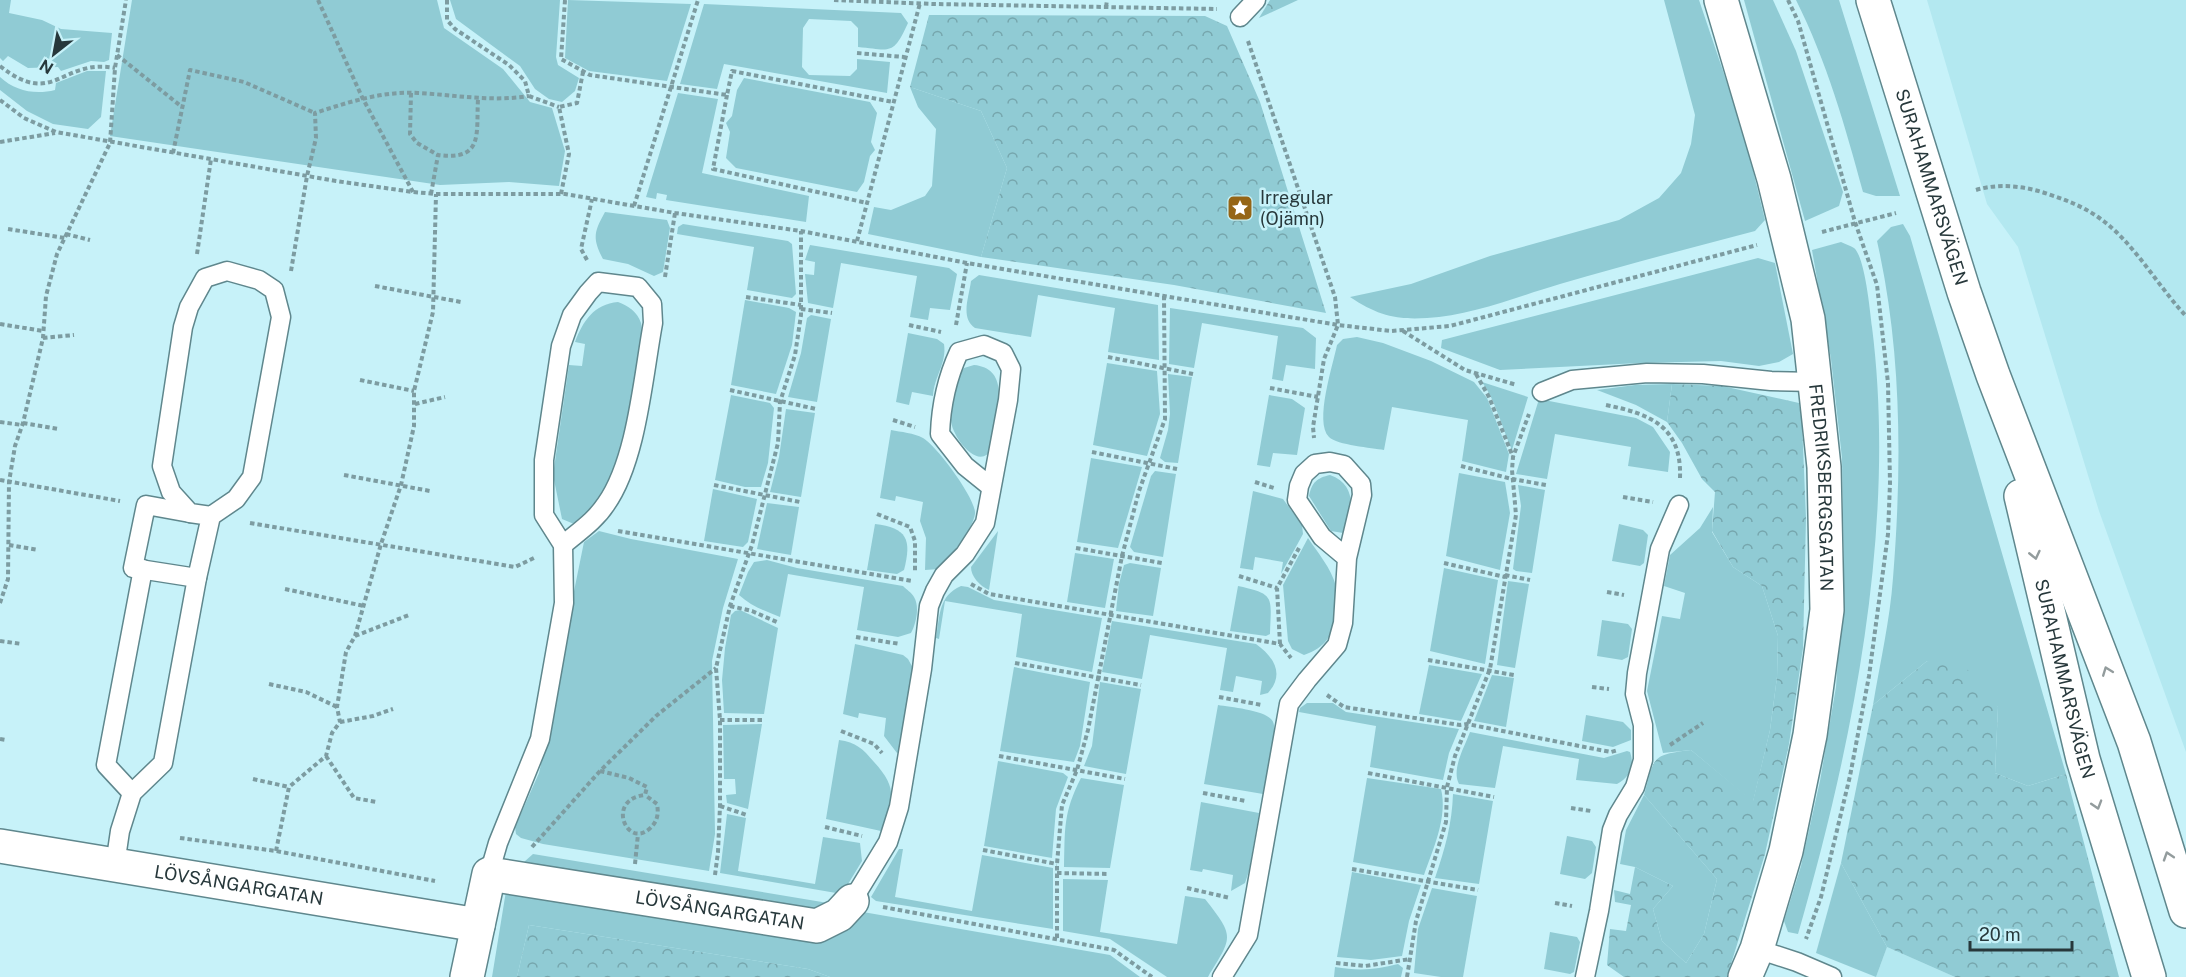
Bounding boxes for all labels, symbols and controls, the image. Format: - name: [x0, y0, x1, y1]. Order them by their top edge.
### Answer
- north arrow: [24, 24, 84, 84]
- text: N: [36, 55, 57, 78]
- street label: SURAHAMMARSVÄGEN: [1891, 86, 1972, 288]
- place label: Irregular (Ojämn): [1260, 187, 1333, 229]
- place icon: Irregular (Ojämn): [1225, 193, 1255, 223]
- street label: FREDRIKSBERGSGATAN: [1805, 383, 1838, 592]
- one-way arrow: [2027, 549, 2040, 559]
- street label: SURAHAMMARSVÄGEN: [2031, 577, 2099, 781]
- one-way arrow: [2101, 666, 2114, 677]
- one-way arrow: [2090, 799, 2102, 810]
- one-way arrow: [2163, 851, 2175, 862]
- street label: LÖVSÅNGARGATAN: [153, 861, 325, 909]
- street label: LÖVSÅNGARGATAN: [634, 886, 806, 934]
- scale bar: [1970, 914, 2072, 952]
- text: 20 m: [1979, 924, 2021, 945]

